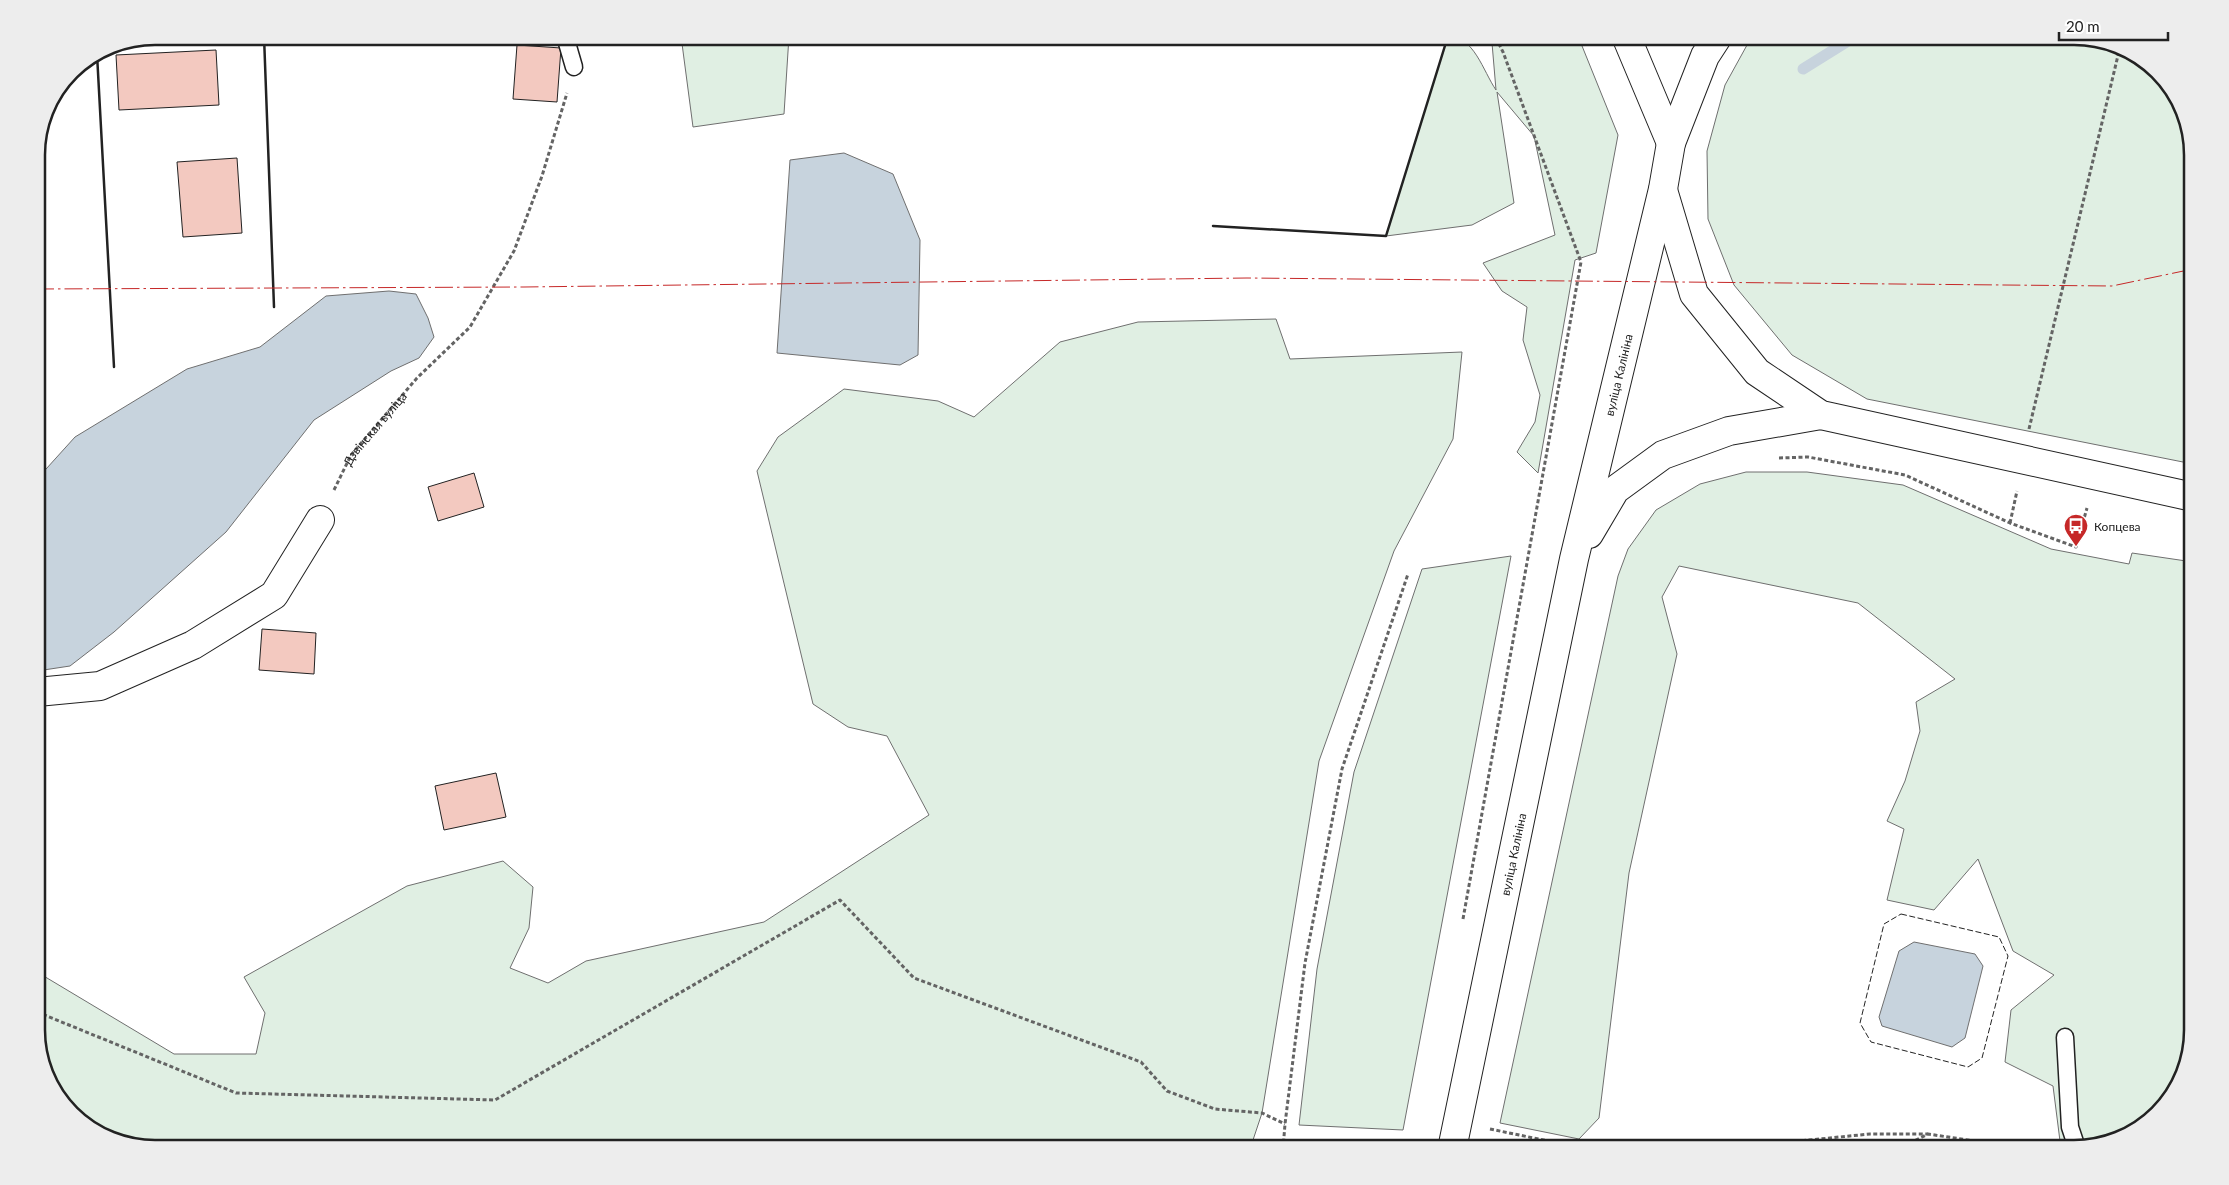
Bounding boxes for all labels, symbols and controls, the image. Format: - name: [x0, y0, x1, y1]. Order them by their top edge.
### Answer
- scale bar: [2059, 10, 2168, 42]
- text: 20 m: [2066, 17, 2100, 35]
- street label: вуліца Калініна: [1601, 332, 1635, 417]
- street label: Дзвінская вуліца: [340, 389, 409, 468]
- bus stop icon: Копцева: [2063, 513, 2089, 547]
- place label: Копцева: [2094, 519, 2141, 534]
- street label: вуліца Калініна: [1497, 812, 1529, 897]

